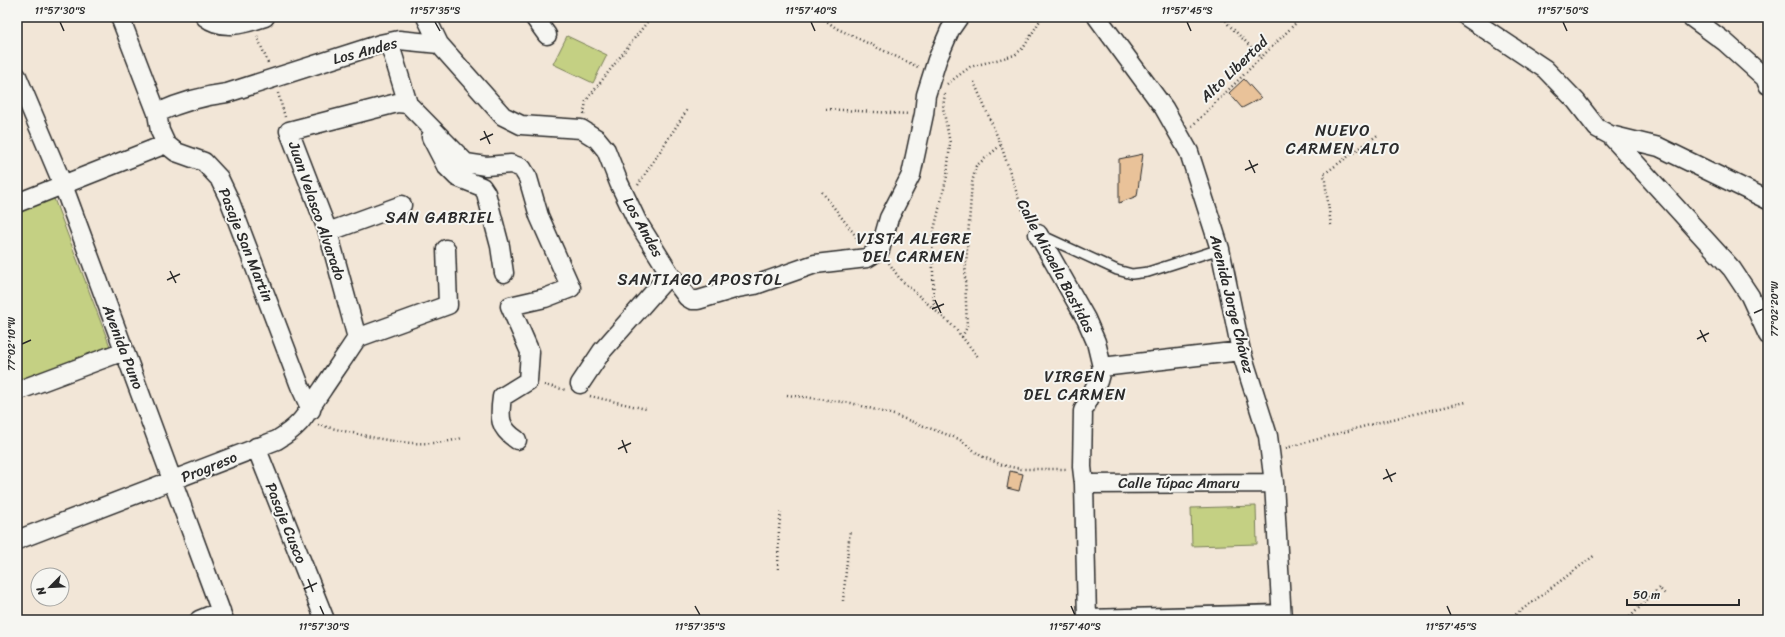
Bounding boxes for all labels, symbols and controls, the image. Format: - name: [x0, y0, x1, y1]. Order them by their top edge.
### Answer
- text: 11°57'30"S: [35, 2, 86, 20]
- text: 11°57'35"S: [410, 2, 461, 20]
- text: 11°57'40"S: [785, 2, 837, 20]
- text: 11°57'45"S: [1161, 2, 1213, 20]
- text: 11°57'50"S: [1537, 2, 1589, 20]
- street label: Alto Libertad: [1193, 29, 1275, 109]
- street label: Los Andes: [330, 30, 400, 72]
- district label: NUEVO CARMEN ALTO: [1286, 116, 1400, 163]
- street label: Juan Velasco Alvarado: [281, 137, 353, 284]
- street label: Pasaje San Martin: [211, 184, 281, 306]
- street label: Los Andes: [616, 192, 670, 262]
- street label: Calle Micaela Bastidas: [1010, 194, 1102, 338]
- district label: SAN GABRIEL: [385, 203, 495, 232]
- district label: VISTA ALEGRE DEL CARMEN: [857, 224, 972, 271]
- street label: Avenida Jorge Chávez: [1202, 231, 1262, 377]
- district label: SANTIAGO APOSTOL: [617, 265, 783, 294]
- text: 77°02'20"W: [1766, 281, 1784, 337]
- street label: Avenida Puno: [95, 300, 151, 394]
- text: 77°02'10"W: [3, 317, 21, 371]
- district label: VIRGEN DEL CARMEN: [1023, 362, 1127, 409]
- street label: Progreso: [177, 444, 242, 490]
- street label: Calle Túpac Amaru: [1118, 470, 1240, 496]
- street label: Pasaje Cusco: [258, 478, 314, 568]
- north arrow: [30, 567, 70, 607]
- scale bar: [1627, 581, 1739, 607]
- text: N: [31, 583, 52, 599]
- text: 50 m: [1633, 584, 1660, 606]
- text: 11°57'30"S: [299, 618, 350, 636]
- text: 11°57'35"S: [675, 618, 726, 636]
- text: 11°57'40"S: [1049, 618, 1101, 636]
- text: 11°57'45"S: [1425, 618, 1477, 636]

